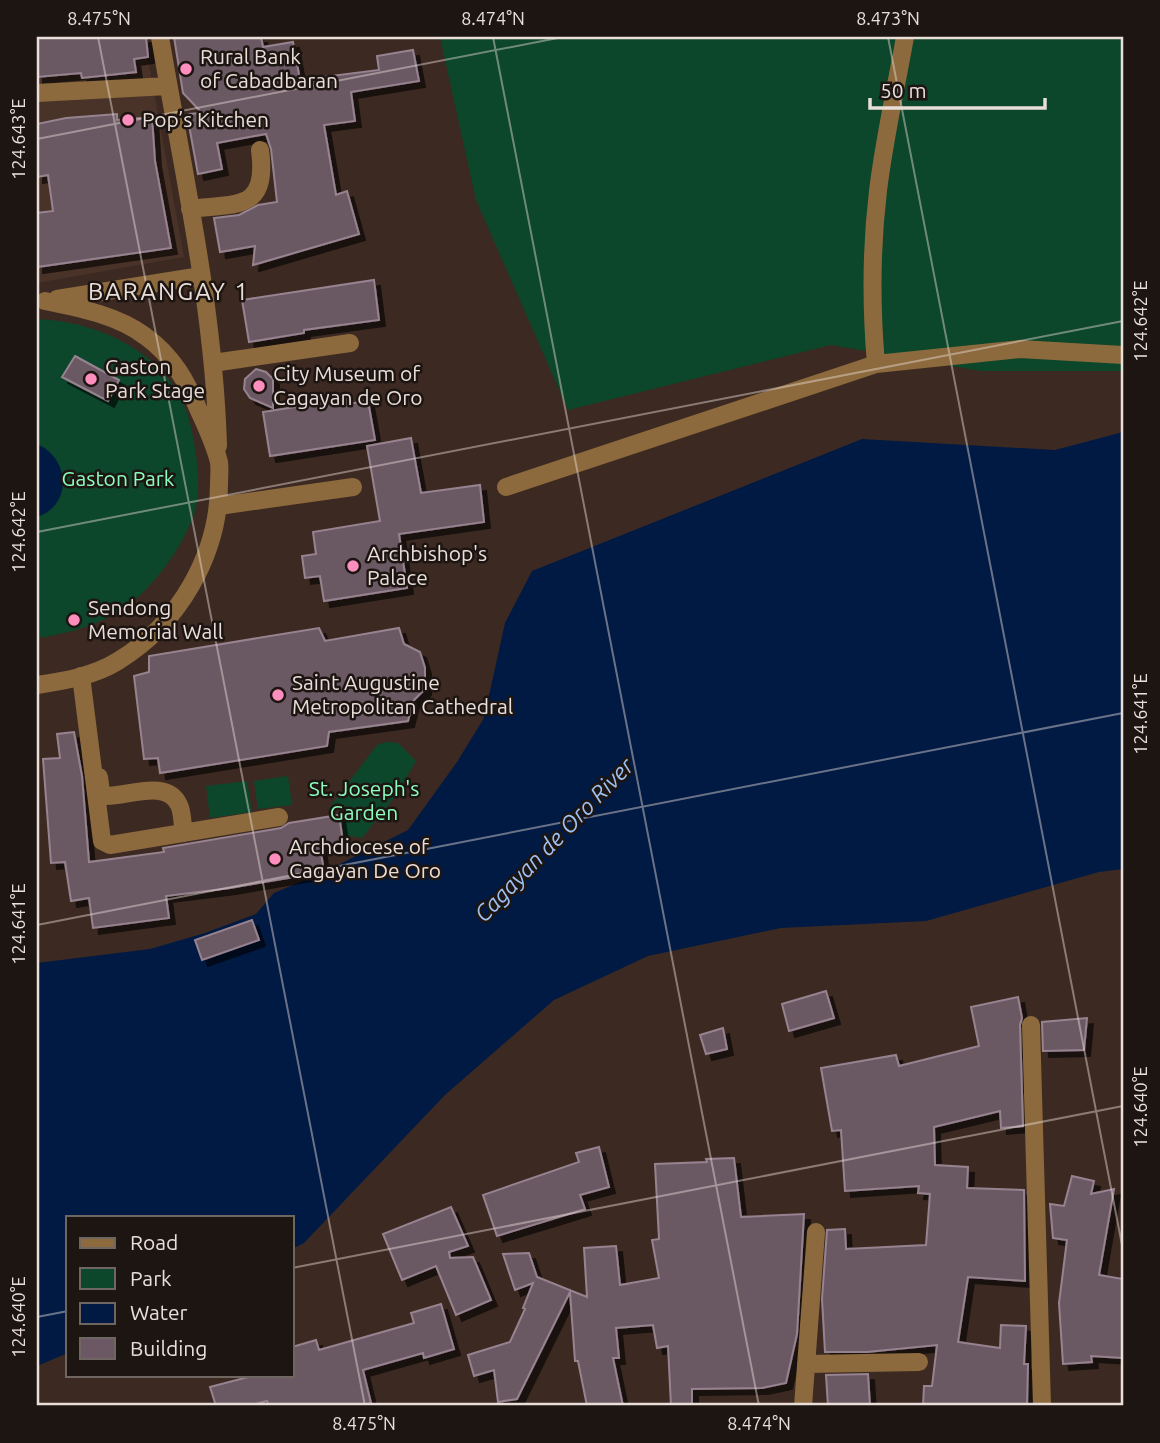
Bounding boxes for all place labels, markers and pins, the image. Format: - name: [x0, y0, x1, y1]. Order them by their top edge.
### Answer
- place label: Rural Bank of Cabadbaran: [200, 44, 338, 92]
- marker: Rural Bank of Cabadbaran: [178, 61, 194, 77]
- place label: Pop’s Kitchen: [142, 107, 269, 131]
- marker: Pop’s Kitchen: [120, 112, 136, 128]
- place label: Gaston Park Stage: [105, 354, 205, 402]
- place label: City Museum of Cagayan de Oro: [273, 361, 422, 409]
- marker: Gaston Park Stage: [83, 371, 99, 387]
- marker: City Museum of Cagayan de Oro: [251, 378, 267, 394]
- place label: Archbishop's Palace: [367, 541, 487, 589]
- marker: Archbishop's Palace: [345, 558, 361, 574]
- place label: Sendong Memorial Wall: [88, 595, 223, 643]
- marker: Sendong Memorial Wall: [66, 612, 82, 628]
- place label: Saint Augustine Metropolitan Cathedral: [292, 670, 513, 718]
- marker: Saint Augustine Metropolitan Cathedral: [270, 687, 286, 703]
- place label: Archdiocese of Cagayan De Oro: [289, 834, 441, 882]
- marker: Archdiocese of Cagayan De Oro: [267, 851, 283, 867]

